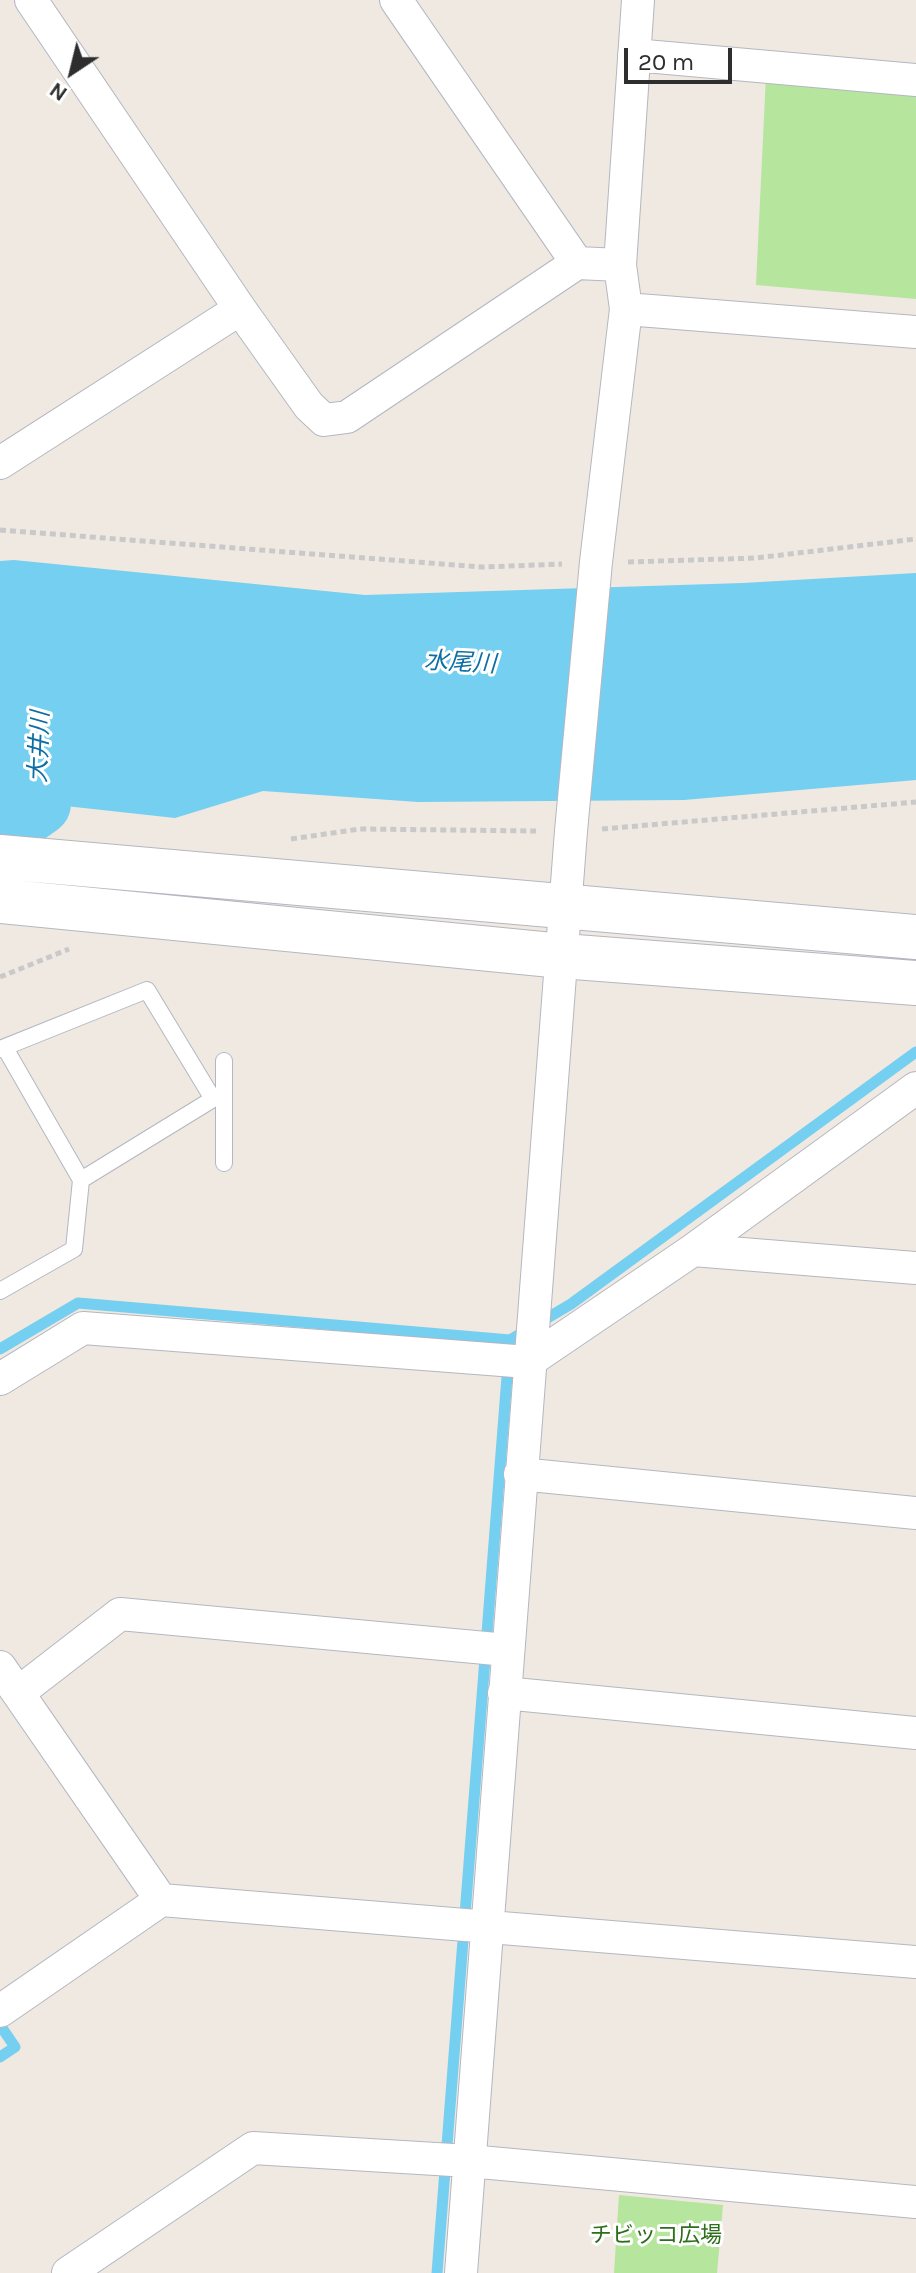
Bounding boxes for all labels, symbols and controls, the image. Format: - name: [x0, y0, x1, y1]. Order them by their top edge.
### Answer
- north arrow: [32, 32, 112, 112]
- scale bar: [628, 32, 736, 82]
- text: 20 m: [638, 48, 694, 76]
- text: N: [44, 76, 72, 107]
- water label: 水尾川: [423, 647, 497, 679]
- water label: 大井川: [24, 711, 56, 783]
- park label: チビッコ広場: [590, 2223, 722, 2249]

